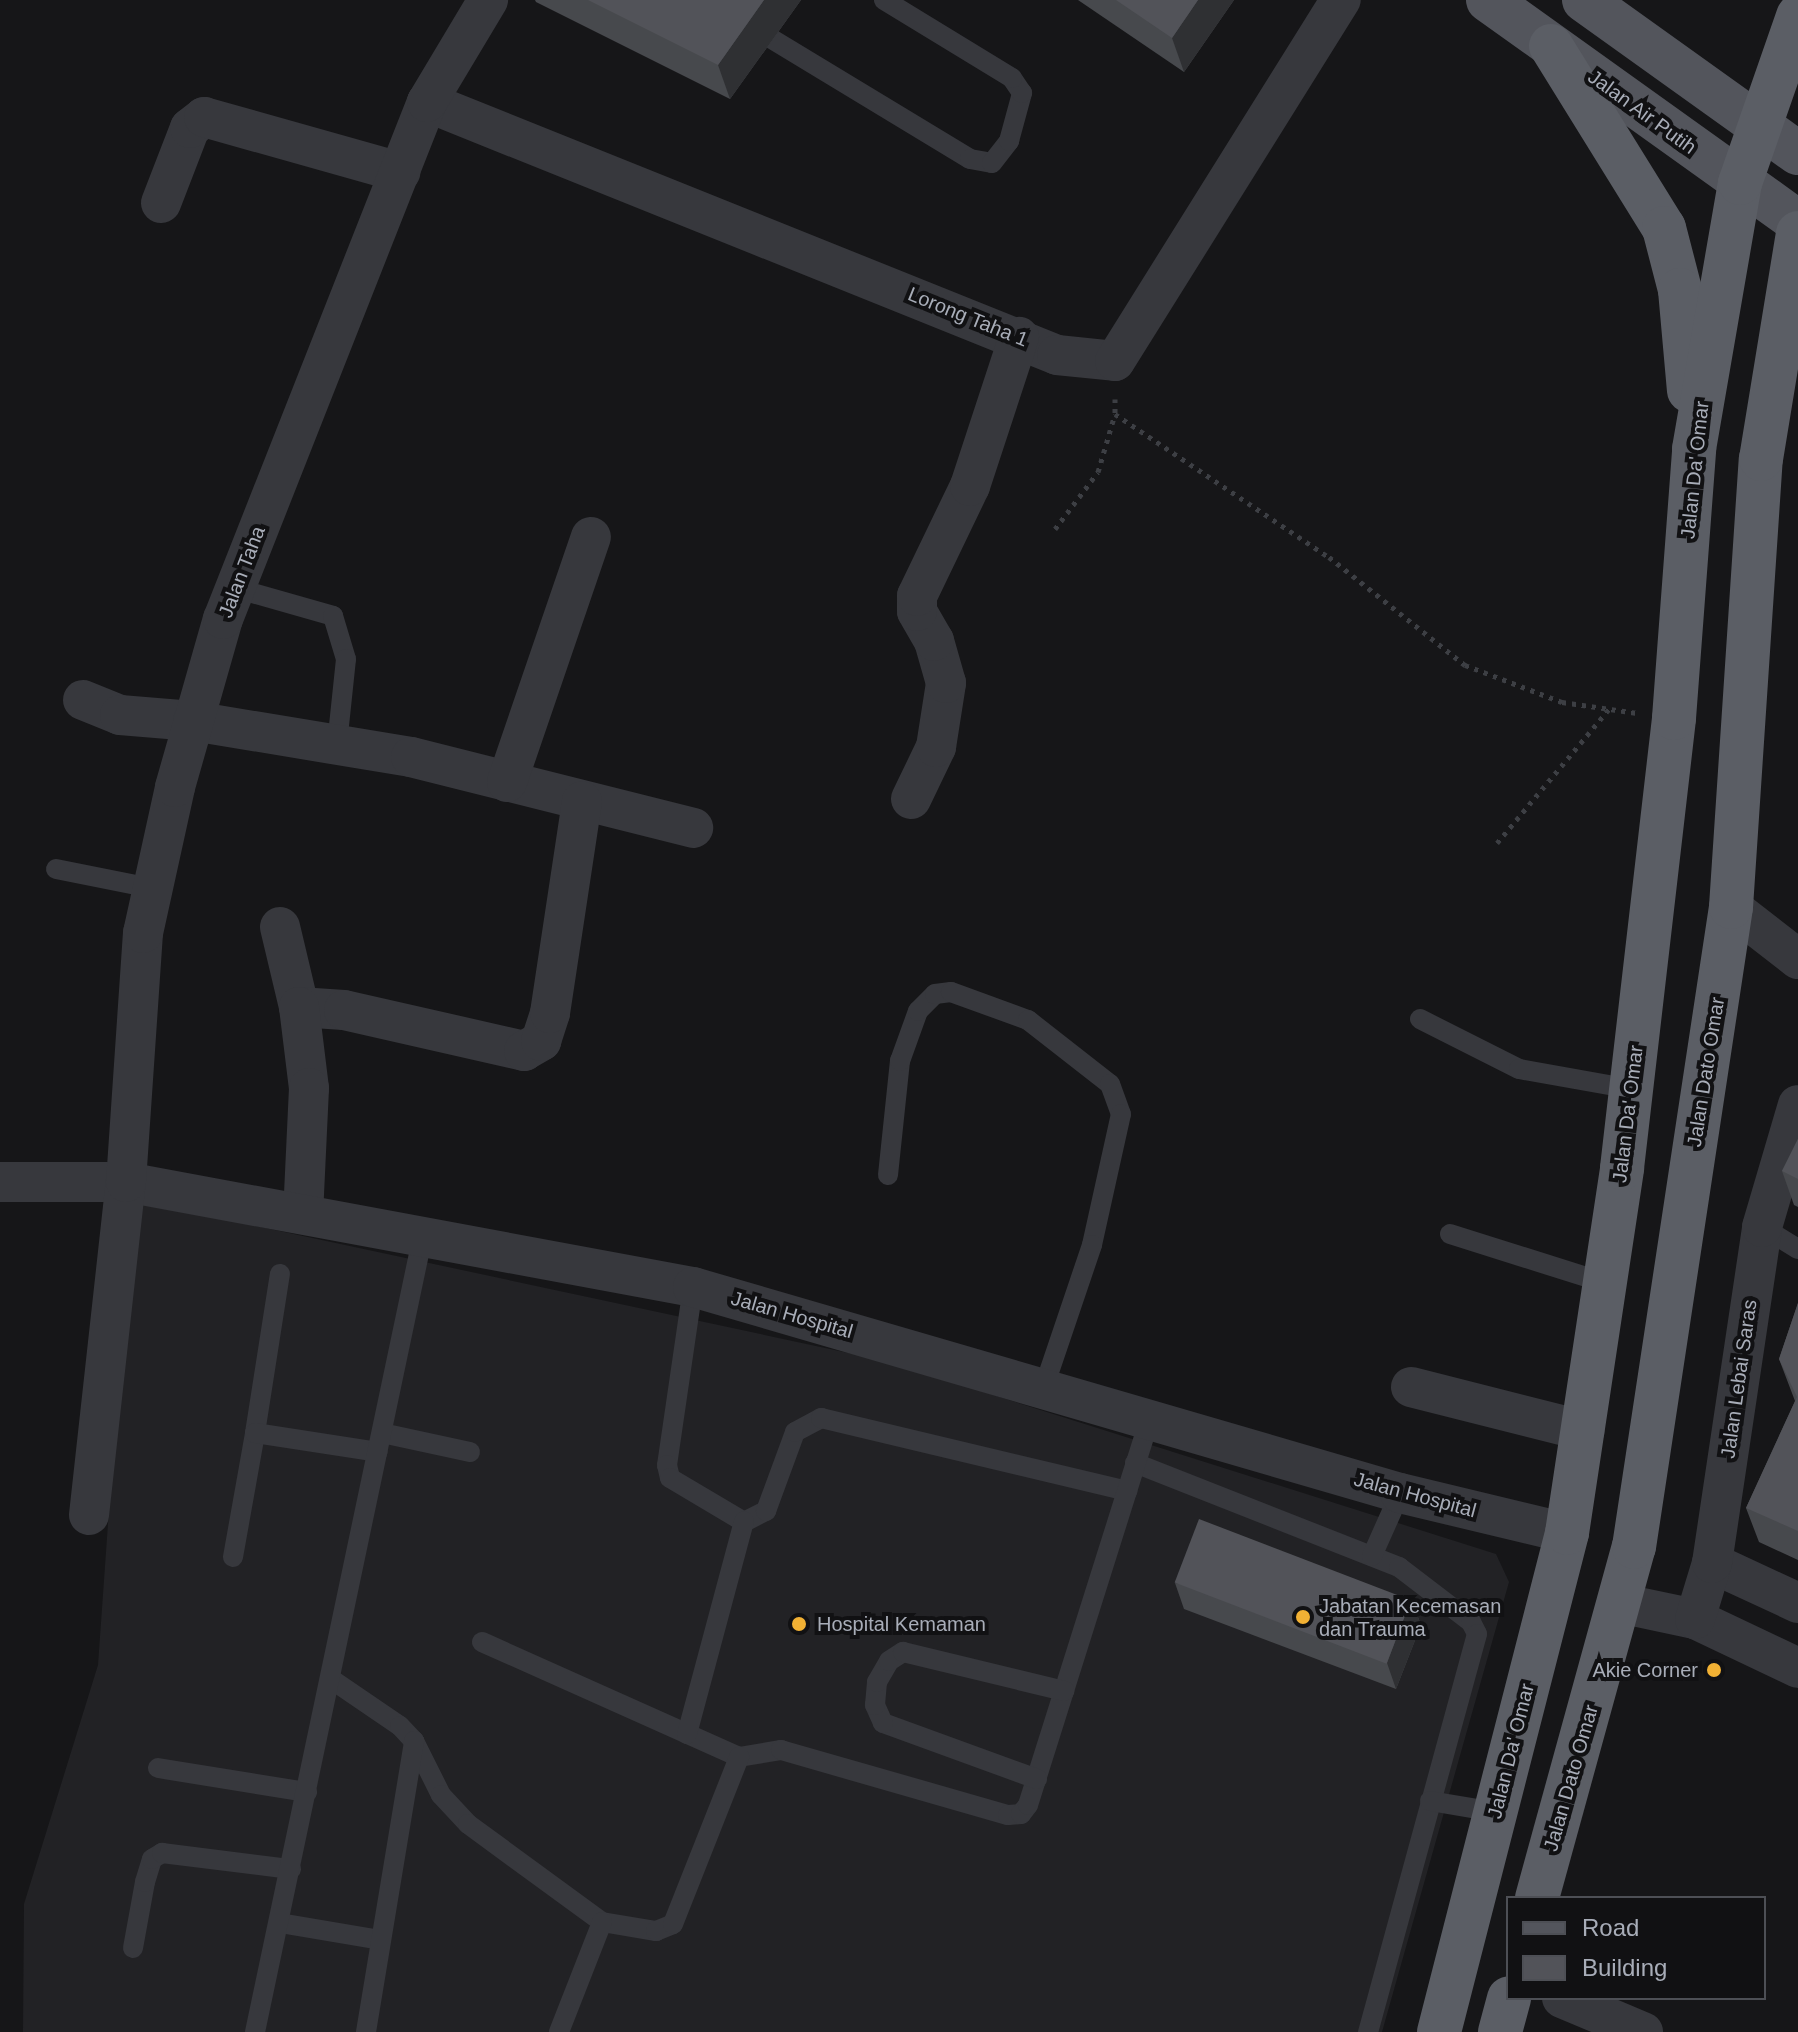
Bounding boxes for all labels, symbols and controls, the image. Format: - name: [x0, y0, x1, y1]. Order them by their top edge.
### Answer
- street label: Jalan Air Putih: [1583, 64, 1701, 160]
- street label: Lorong Taha 1: [904, 282, 1032, 352]
- street label: Jalan Da' Omar: [1676, 400, 1714, 540]
- street label: Jalan Taha: [213, 523, 271, 621]
- street label: Jalan Dato Omar: [1682, 995, 1730, 1149]
- street label: Jalan Da' Omar: [1608, 1044, 1648, 1184]
- street label: Jalan Hospital: [728, 1286, 856, 1344]
- street label: Jalan Lebai Saras: [1716, 1298, 1762, 1460]
- street label: Jalan Hospital: [1351, 1467, 1479, 1523]
- place label: Jabatan Kecemasan dan Trauma: [1319, 1594, 1501, 1641]
- marker: Jabatan Kecemasan dan Trauma: [1294, 1608, 1312, 1626]
- place label: Hospital Kemaman: [817, 1612, 986, 1636]
- marker: Hospital Kemaman: [788, 1613, 810, 1635]
- place label: Akie Corner: [1592, 1658, 1698, 1682]
- marker: Akie Corner: [1705, 1661, 1723, 1679]
- street label: Jalan Da' Omar: [1483, 1681, 1539, 1821]
- street label: Jalan Dato Omar: [1539, 1702, 1603, 1854]
- legend: [1506, 1896, 1766, 2000]
- text: Road: [1582, 1914, 1639, 1941]
- text: Building: [1582, 1954, 1667, 1981]

